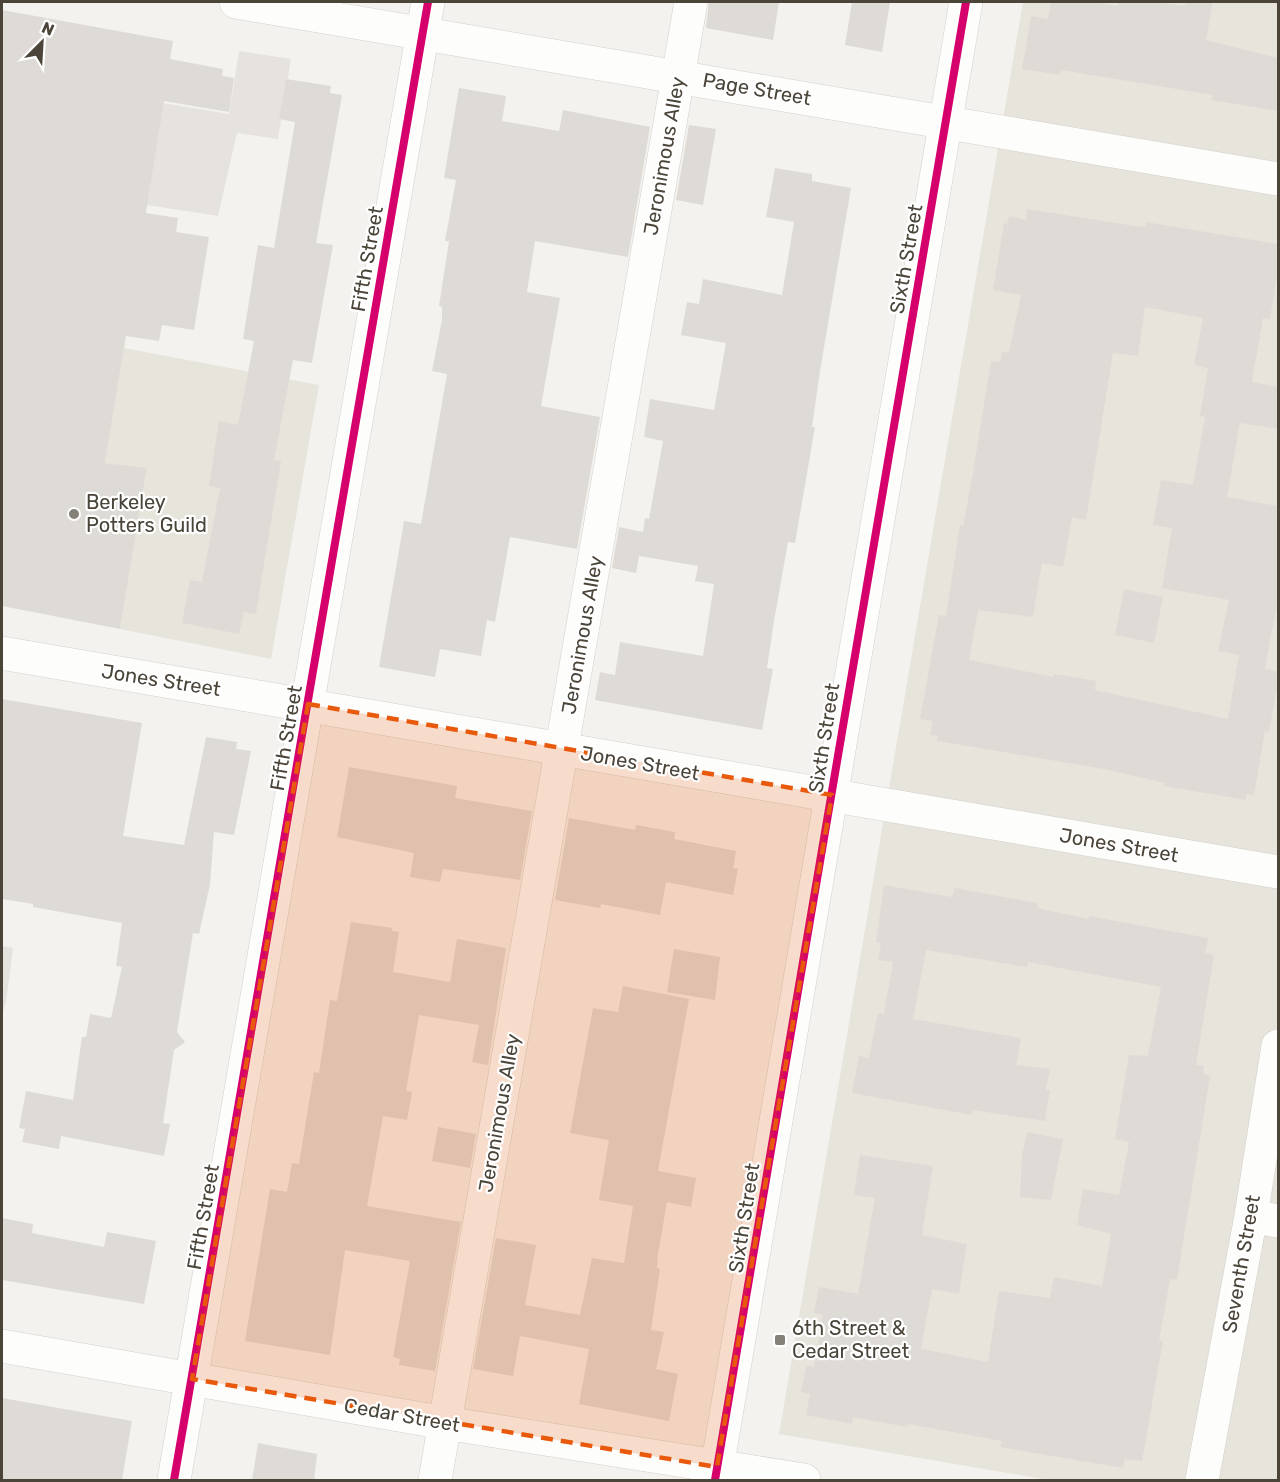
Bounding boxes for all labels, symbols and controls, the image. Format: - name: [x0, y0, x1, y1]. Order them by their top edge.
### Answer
- north arrow: [12, 12, 72, 72]
- text: N: [39, 18, 57, 40]
- street label: Page Street: [701, 68, 813, 110]
- street label: Jeronimous Alley: [638, 75, 690, 237]
- street label: Sixth Street: [885, 202, 927, 316]
- street label: Fifth Street: [346, 204, 388, 314]
- place label: Berkeley Potters Guild: [86, 490, 207, 537]
- marker: Berkeley Potters Guild: [67, 507, 81, 521]
- street label: Jeronimous Alley: [556, 554, 608, 716]
- street label: Jones Street: [100, 659, 223, 701]
- street label: Sixth Street: [803, 681, 845, 795]
- street label: Fifth Street: [265, 683, 307, 793]
- street label: Jones Street: [579, 741, 702, 785]
- street label: Jones Street: [1058, 823, 1181, 867]
- street label: Jeronimous Alley: [473, 1032, 525, 1194]
- street label: Sixth Street: [723, 1161, 765, 1275]
- street label: Fifth Street: [182, 1162, 224, 1272]
- street label: Seventh Street: [1217, 1193, 1265, 1335]
- place label: 6th Street & Cedar Street: [792, 1316, 910, 1363]
- marker: 6th Street & Cedar Street: [773, 1333, 787, 1347]
- street label: Cedar Street: [342, 1393, 462, 1437]

